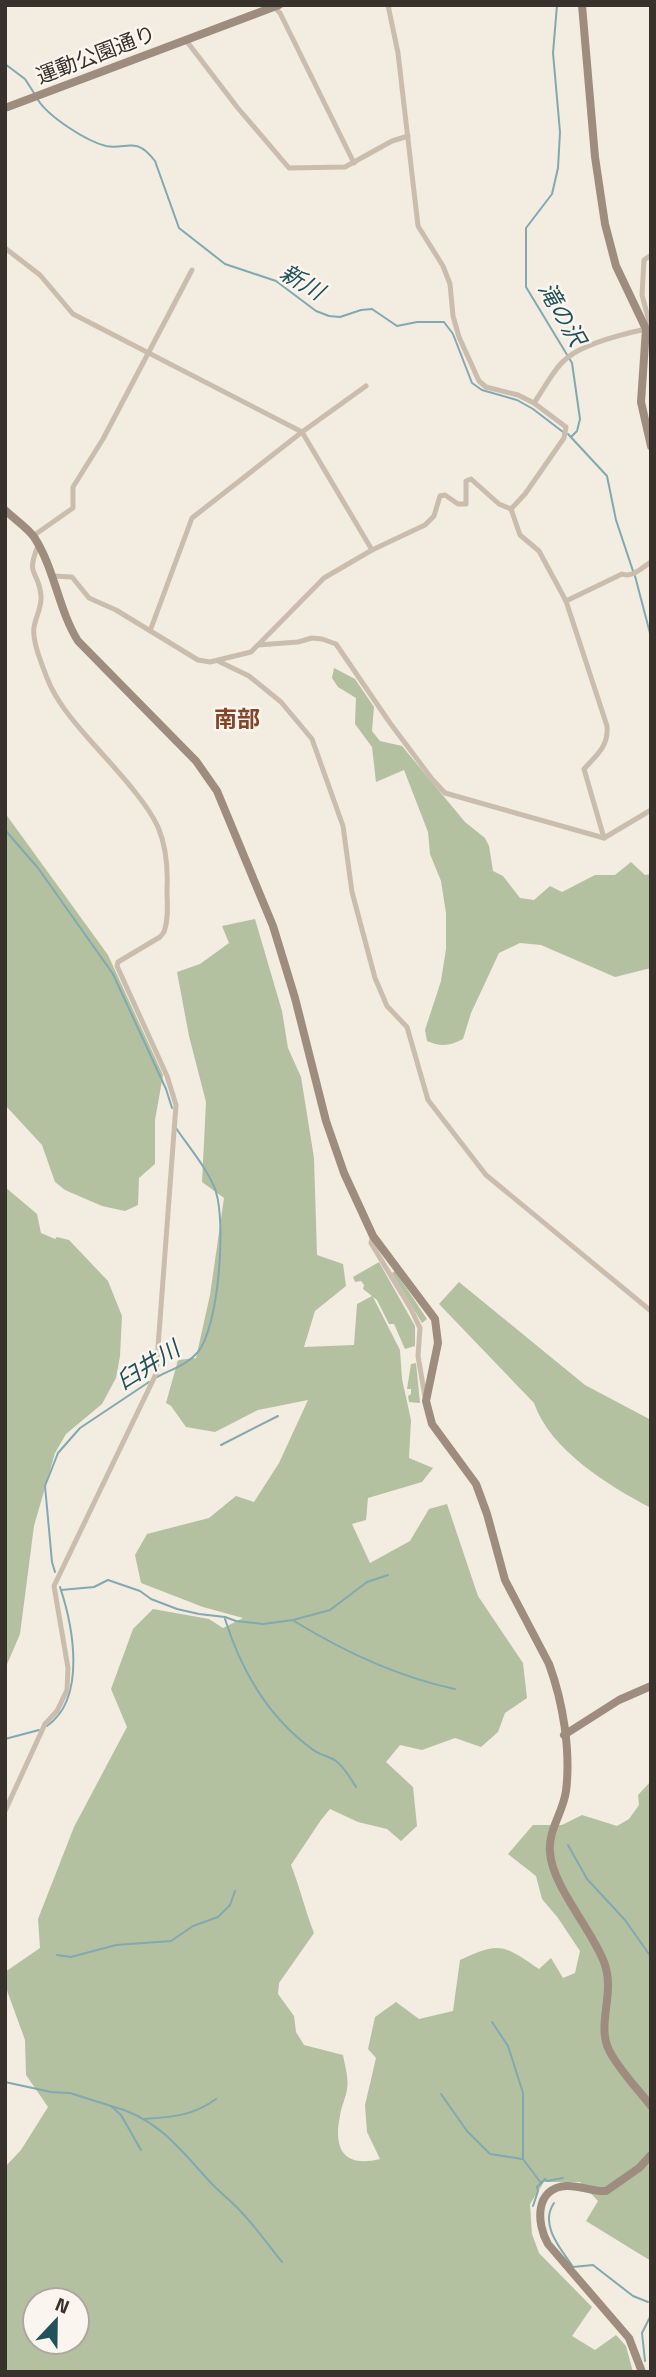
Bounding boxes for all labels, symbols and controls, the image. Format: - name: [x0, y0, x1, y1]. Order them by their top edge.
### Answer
- street label: 運動公園通り: [31, 17, 160, 92]
- water label: 新川: [274, 255, 334, 310]
- water label: 滝の沢: [530, 275, 596, 355]
- district label: 南部: [214, 701, 260, 736]
- water label: 臼井川: [109, 1330, 189, 1398]
- north arrow: [21, 2286, 91, 2356]
- text: N: [51, 2289, 74, 2321]

